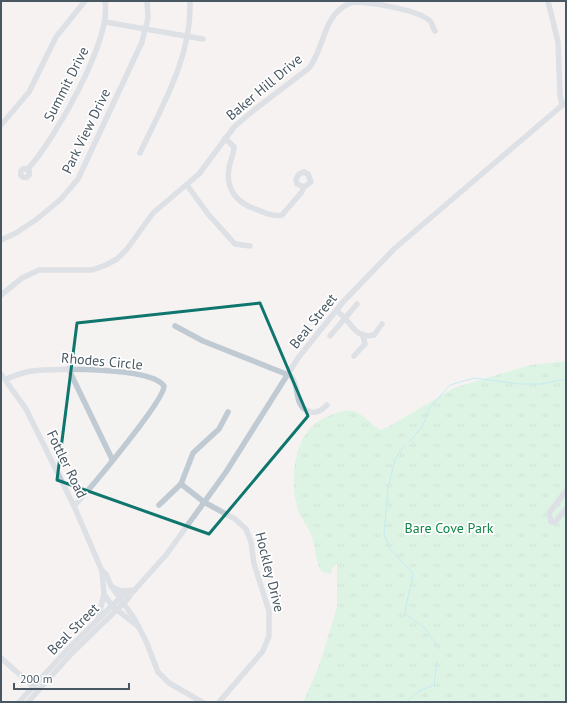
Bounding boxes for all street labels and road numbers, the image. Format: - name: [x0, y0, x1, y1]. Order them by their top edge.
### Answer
- street label: Summit Drive: [40, 44, 92, 124]
- street label: Baker Hill Drive: [222, 50, 306, 124]
- street label: Park View Drive: [58, 86, 114, 176]
- street label: Beal Street: [285, 290, 341, 352]
- street label: Rhodes Circle: [60, 348, 144, 374]
- street label: Fottler Road: [43, 427, 91, 501]
- street label: Hockley Drive: [251, 530, 289, 614]
- street label: Beal Street: [43, 599, 103, 659]

